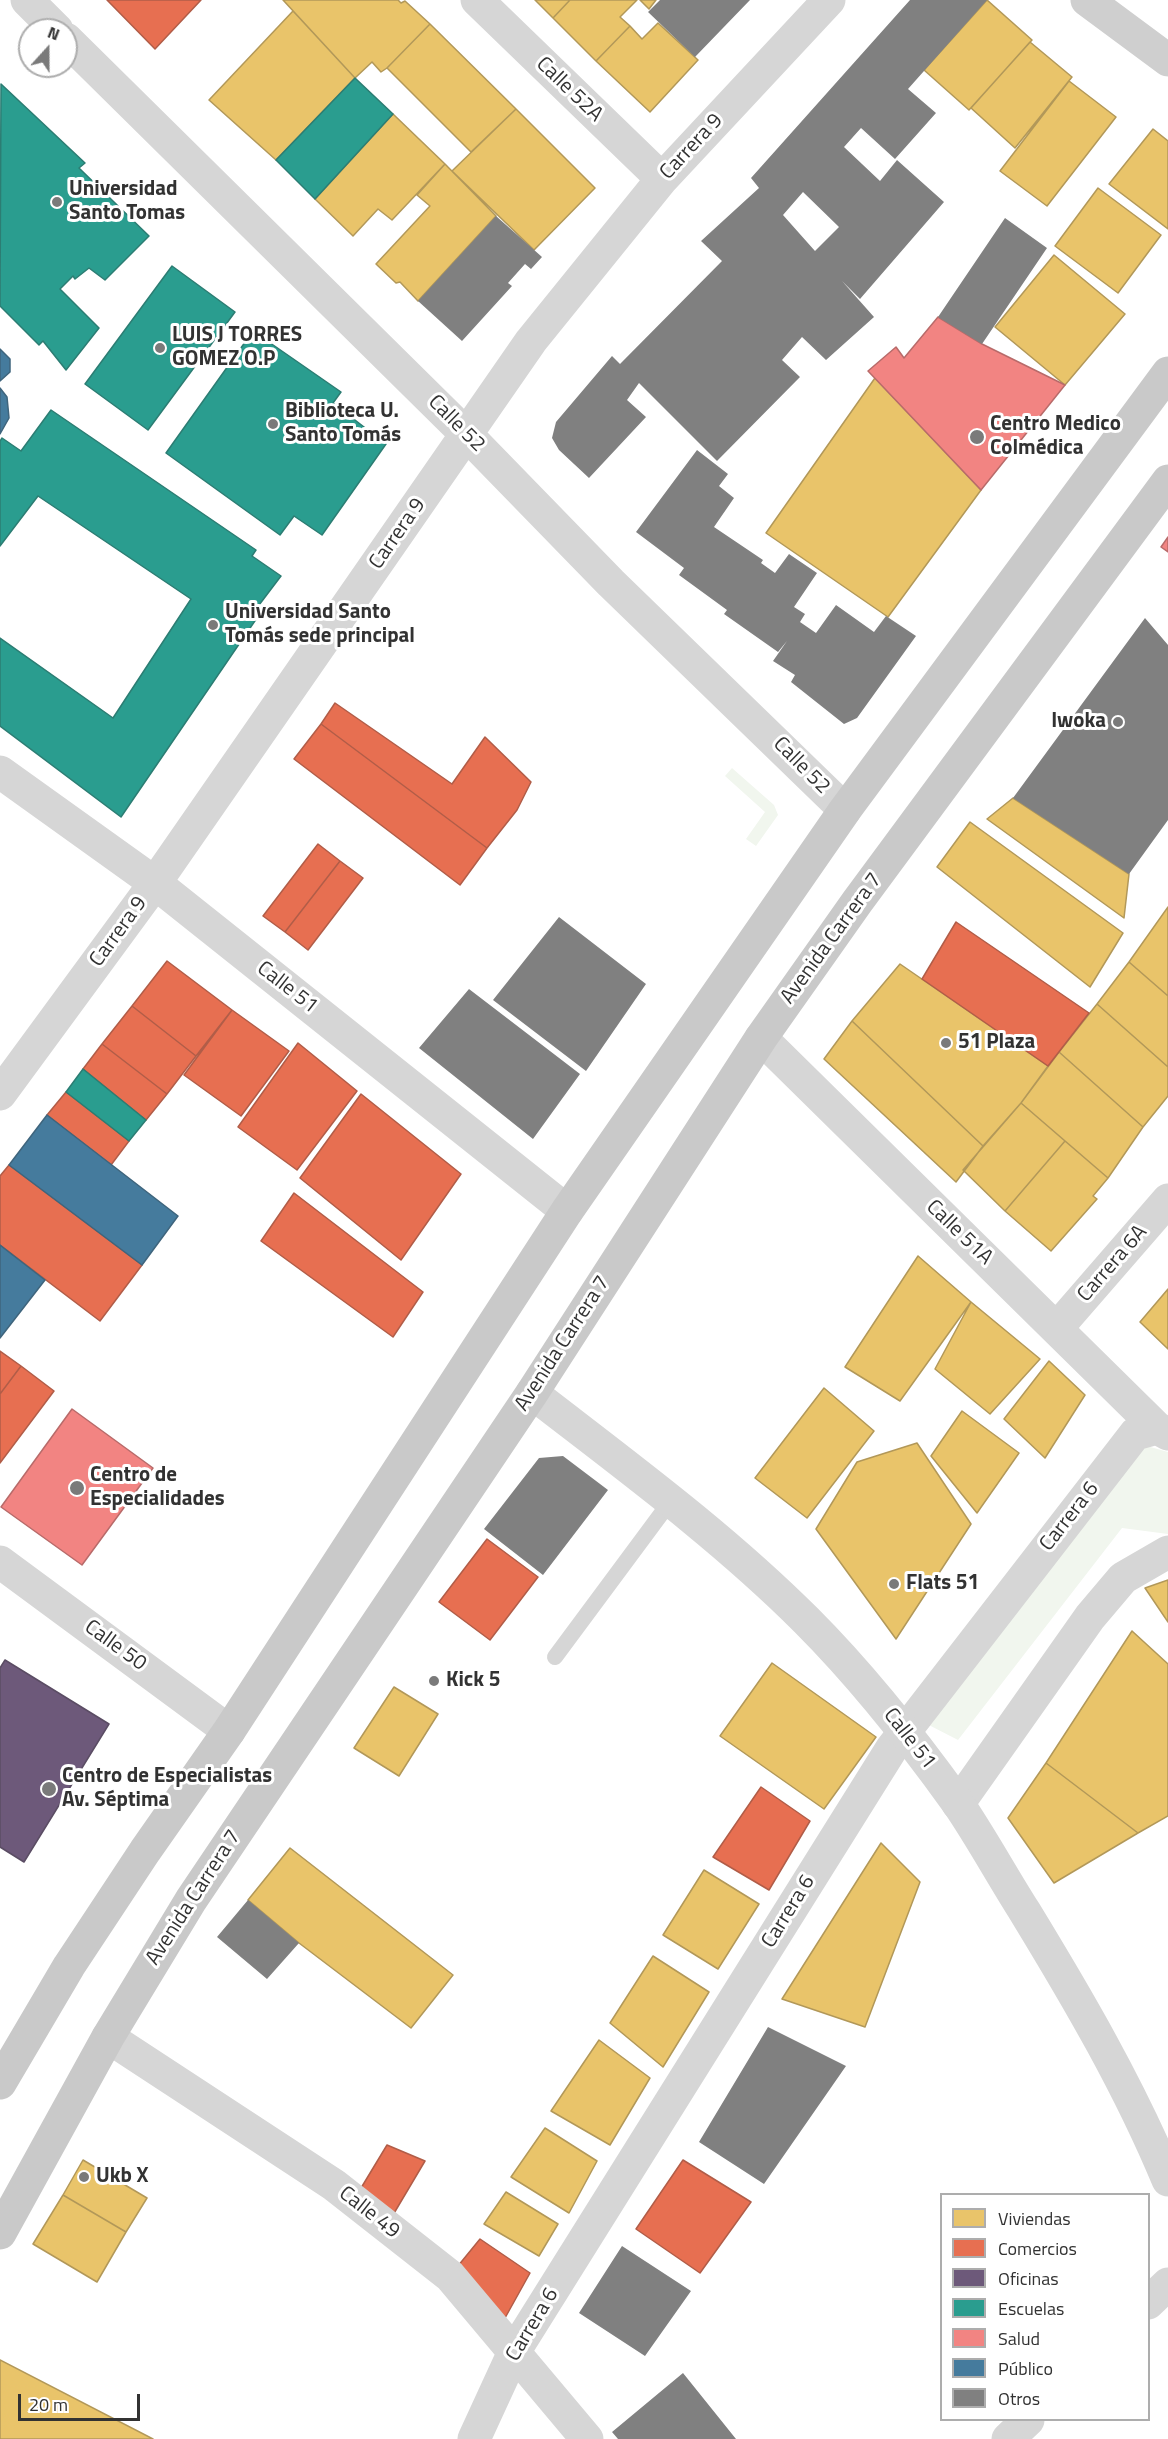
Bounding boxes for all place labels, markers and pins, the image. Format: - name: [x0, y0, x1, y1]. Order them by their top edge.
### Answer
- place label: Universidad Santo Tomas: [69, 177, 185, 227]
- marker: Universidad Santo Tomas: [50, 195, 64, 209]
- place label: LUIS J TORRES GOMEZ O.P: [172, 323, 302, 373]
- marker: LUIS J TORRES GOMEZ O.P: [153, 341, 167, 355]
- place label: Biblioteca U. Santo Tomás: [285, 399, 401, 449]
- place label: Centro Medico Colmédica: [990, 412, 1121, 462]
- marker: Biblioteca U. Santo Tomás: [266, 417, 280, 431]
- marker: Centro Medico Colmédica: [968, 428, 986, 446]
- place label: Universidad Santo Tomás sede principal: [225, 600, 415, 650]
- marker: Universidad Santo Tomás sede principal: [206, 618, 220, 632]
- place label: Iwoka: [1051, 709, 1106, 735]
- marker: Iwoka: [1111, 715, 1125, 729]
- place label: 51 Plaza: [958, 1030, 1035, 1056]
- marker: 51 Plaza: [939, 1036, 953, 1050]
- place label: Centro de Especialidades: [90, 1463, 225, 1513]
- marker: Centro de Especialidades: [68, 1479, 86, 1497]
- place label: Flats 51: [906, 1571, 979, 1597]
- marker: Flats 51: [887, 1577, 901, 1591]
- place label: Kick 5: [446, 1668, 500, 1694]
- marker: Kick 5: [427, 1674, 441, 1688]
- place label: Centro de Especialistas Av. Séptima: [62, 1764, 272, 1814]
- marker: Centro de Especialistas Av. Séptima: [40, 1780, 58, 1798]
- place label: Ukb X: [96, 2164, 149, 2190]
- marker: Ukb X: [77, 2170, 91, 2184]

